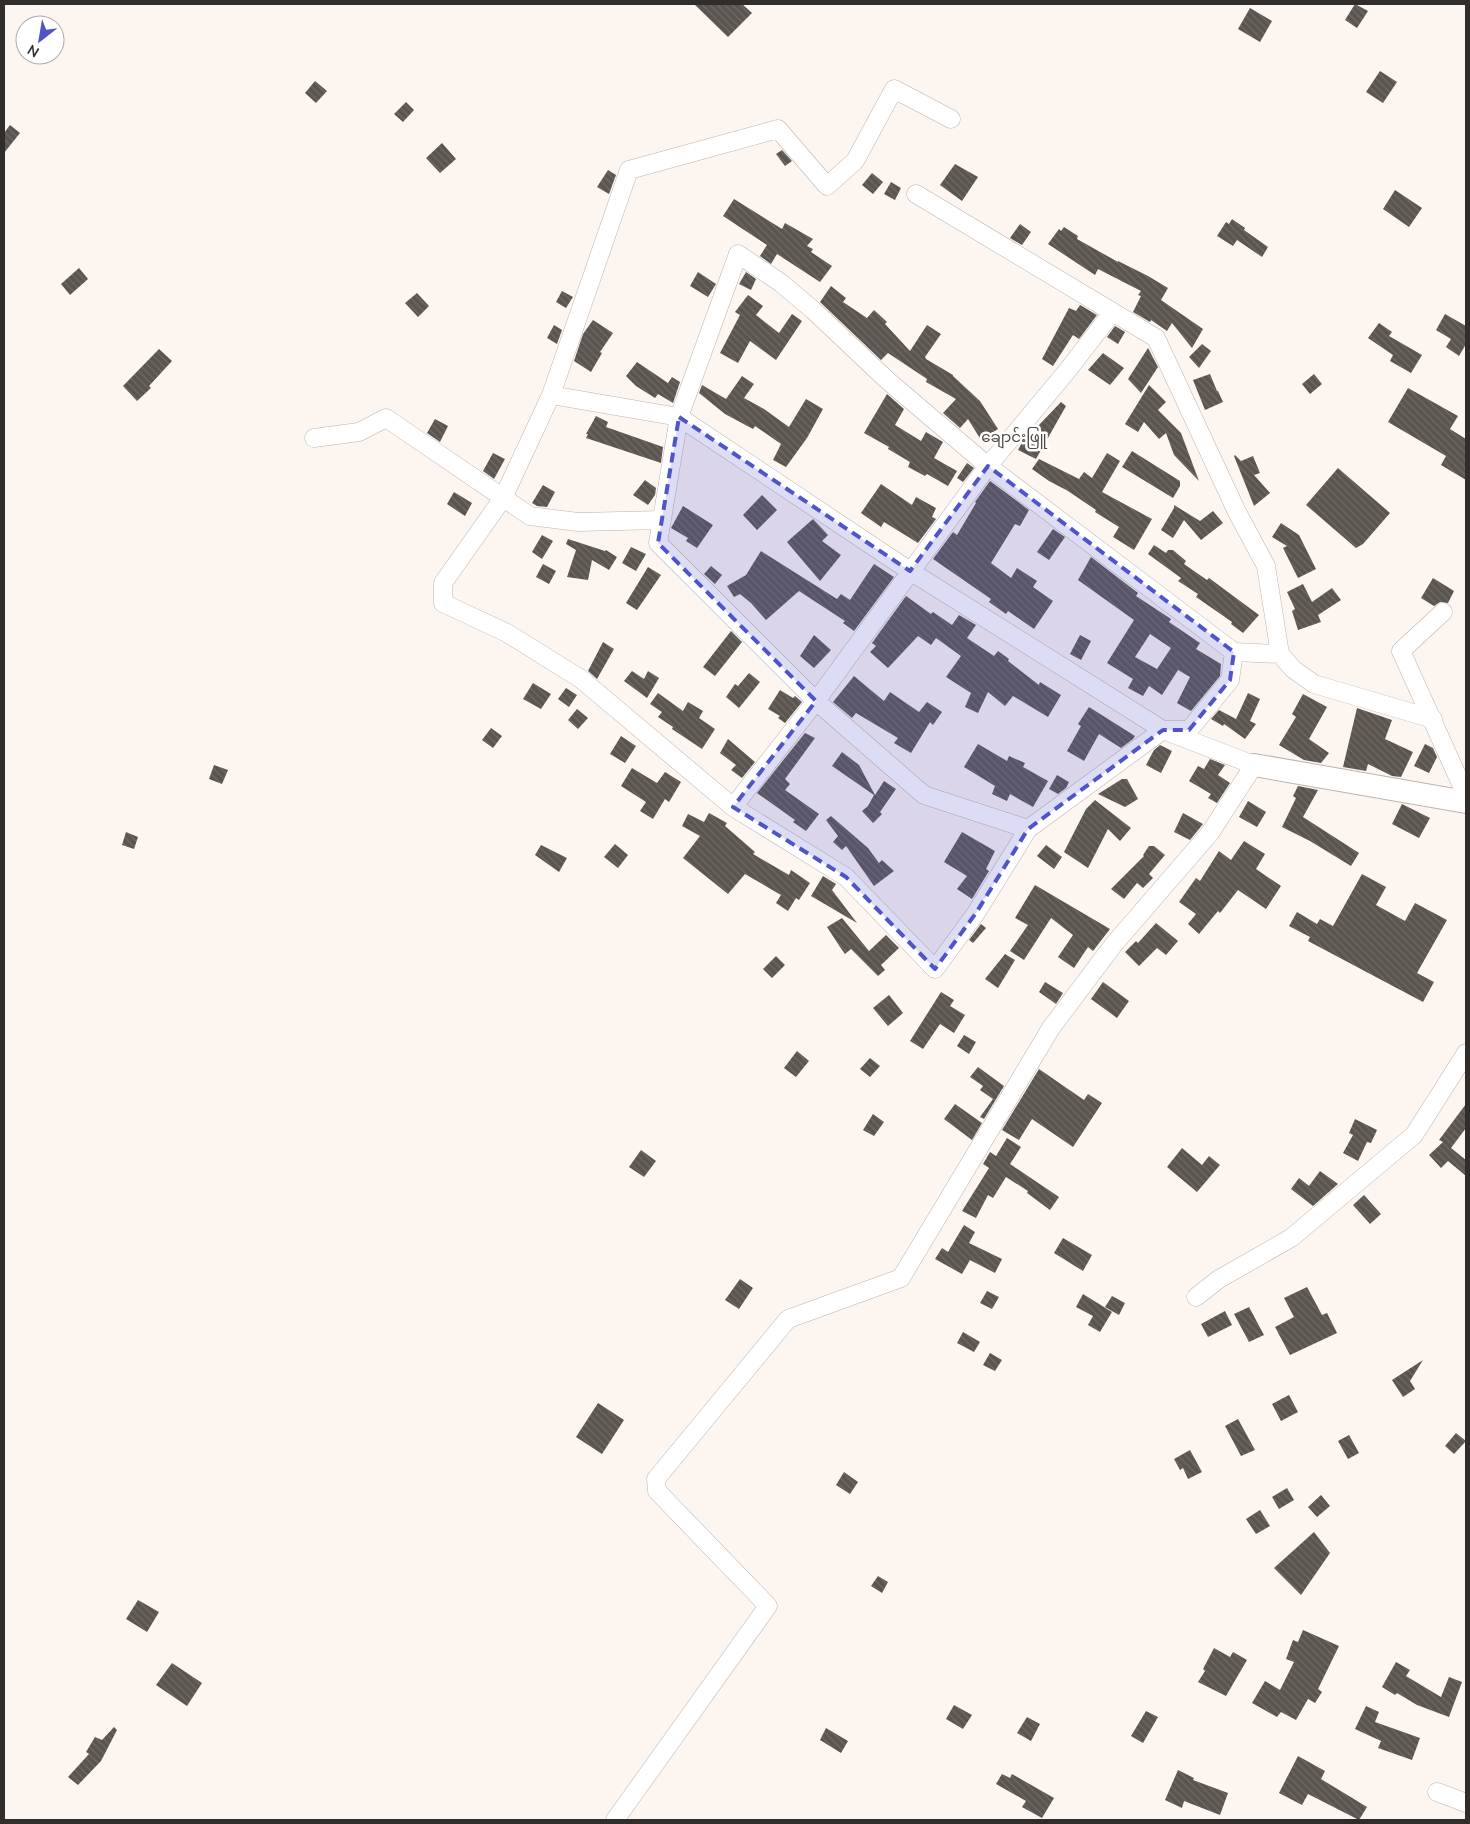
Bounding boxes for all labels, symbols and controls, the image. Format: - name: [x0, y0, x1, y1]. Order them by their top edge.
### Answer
- north arrow: [15, 15, 65, 65]
- text: N: [24, 40, 43, 62]
- district label: ချောင်းဖြူ: [981, 427, 1048, 449]

